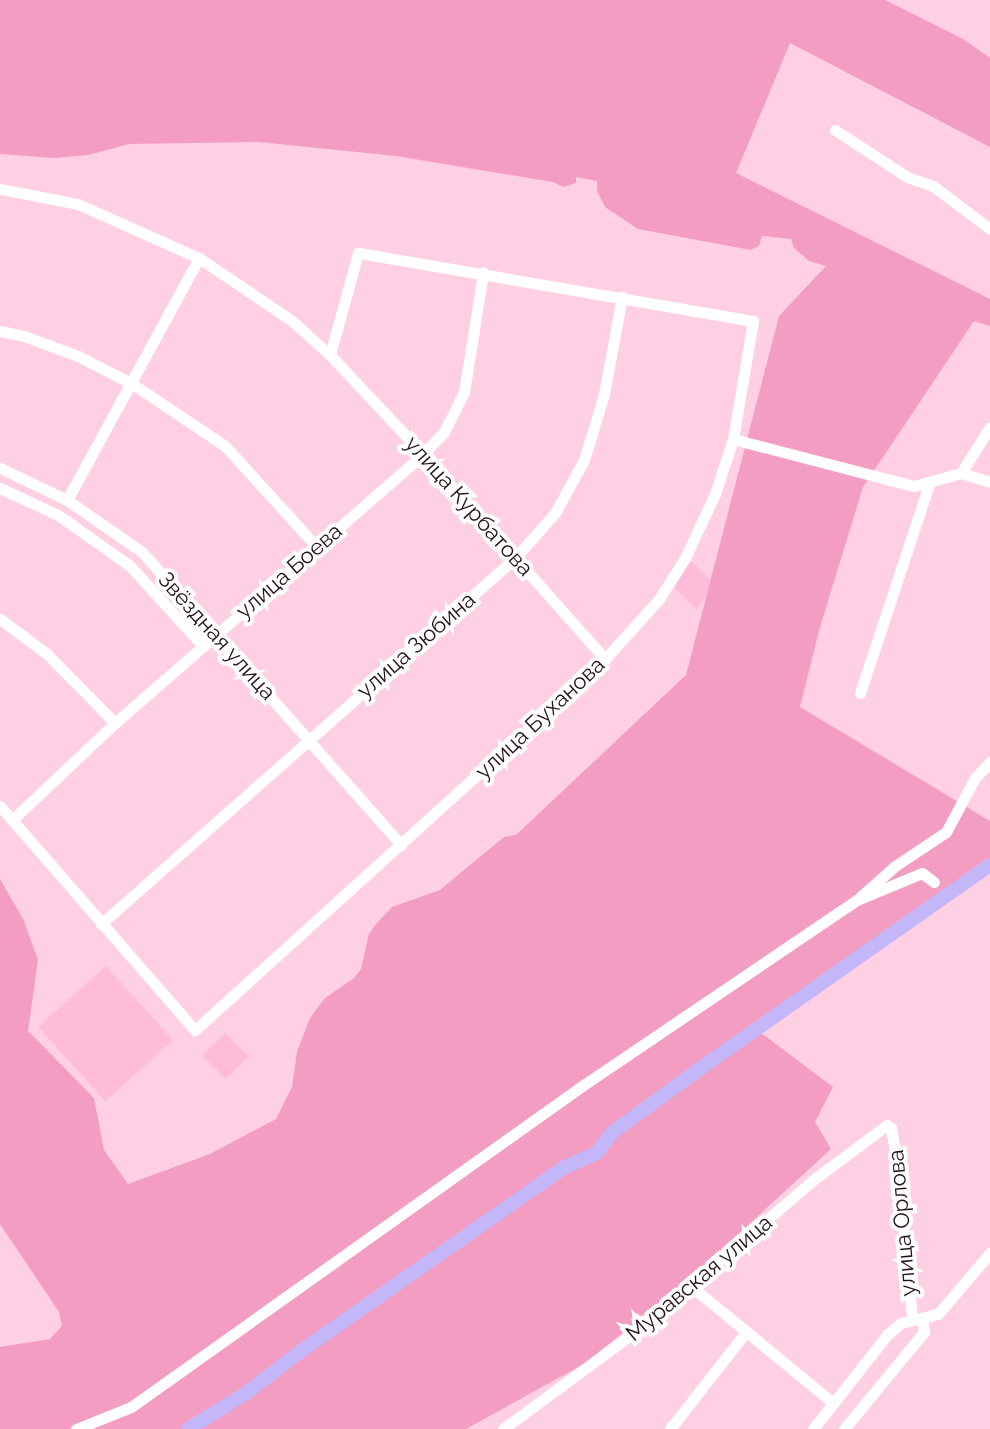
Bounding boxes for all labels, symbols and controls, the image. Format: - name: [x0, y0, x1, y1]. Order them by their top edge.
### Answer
- street label: улица Курбатова: [399, 431, 539, 581]
- street label: улица Боева: [231, 518, 347, 624]
- street label: Звёздная улица: [152, 566, 282, 706]
- street label: улица Зюбина: [351, 586, 481, 704]
- street label: улица Буханова: [470, 651, 610, 785]
- street label: улица Орлова: [882, 1149, 922, 1297]
- street label: Муравская улица: [620, 1209, 778, 1347]

